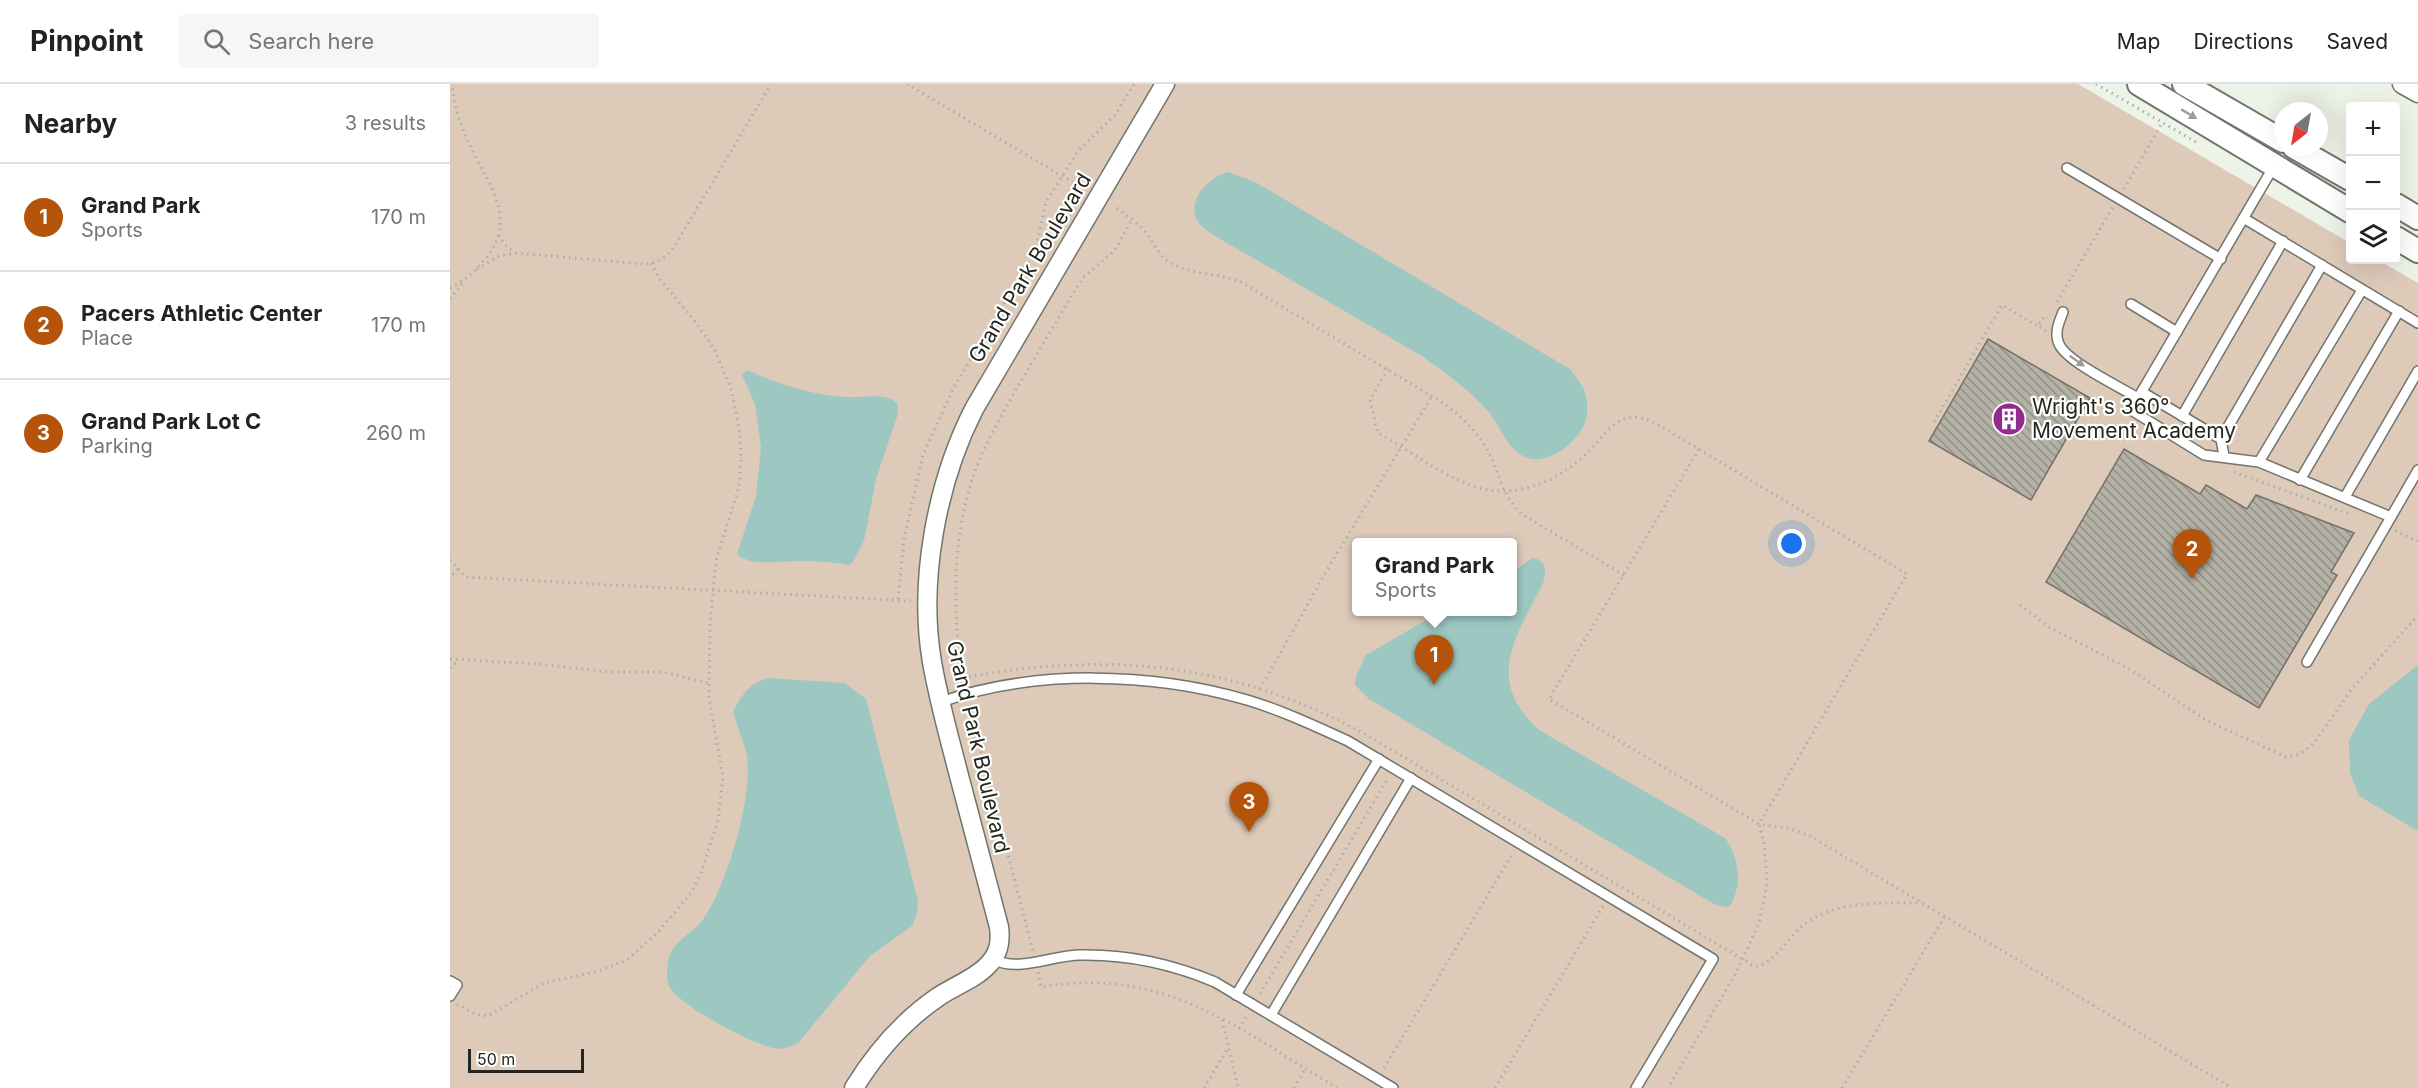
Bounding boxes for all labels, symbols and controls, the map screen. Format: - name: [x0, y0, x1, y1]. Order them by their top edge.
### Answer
- search box: [179, 14, 599, 68]
- text: Pinpoint: [30, 24, 143, 58]
- icon: search: [200, 25, 233, 58]
- text: Search here: [248, 28, 374, 54]
- text: Map: [2117, 29, 2160, 54]
- text: Directions: [2193, 29, 2294, 54]
- text: Saved: [2327, 29, 2388, 54]
- north arrow: [2274, 102, 2328, 156]
- map controls: [2346, 102, 2400, 264]
- button: +: [2346, 102, 2400, 156]
- text: Nearby: [24, 108, 117, 139]
- one-way arrow: [2181, 109, 2197, 120]
- text: 3 results: [345, 111, 426, 135]
- button: −: [2346, 156, 2400, 210]
- street label: Grand Park Boulevard: [963, 168, 1096, 367]
- text: Grand Park: [81, 192, 201, 218]
- text: 1: [39, 205, 48, 229]
- text: 170 m: [371, 205, 426, 229]
- button: layers: [2346, 210, 2400, 264]
- text: Sports: [81, 218, 143, 242]
- text: Pacers Athletic Center: [81, 300, 322, 326]
- text: 2: [37, 313, 50, 337]
- text: 170 m: [371, 313, 426, 337]
- text: Place: [81, 326, 133, 350]
- one-way arrow: [2068, 355, 2084, 367]
- place label: Wright's 360° Movement Academy: [2032, 394, 2236, 443]
- building icon: Wright's 360° Movement Academy: [1991, 401, 2027, 437]
- text: Grand Park Lot C: [81, 408, 261, 434]
- text: 3: [37, 421, 50, 445]
- text: 260 m: [366, 421, 426, 445]
- text: Parking: [81, 434, 153, 458]
- your location: [1777, 529, 1806, 558]
- pin: 2: [2172, 530, 2212, 579]
- popup: [1352, 538, 1517, 616]
- text: Grand Park: [1375, 552, 1494, 578]
- text: Sports: [1375, 578, 1437, 602]
- pin: 1: [1414, 636, 1454, 685]
- street label: Grand Park Boulevard: [942, 638, 1015, 855]
- pin: 3: [1230, 782, 1268, 832]
- scale bar: [468, 1046, 584, 1074]
- text: 50 m: [477, 1049, 515, 1069]

